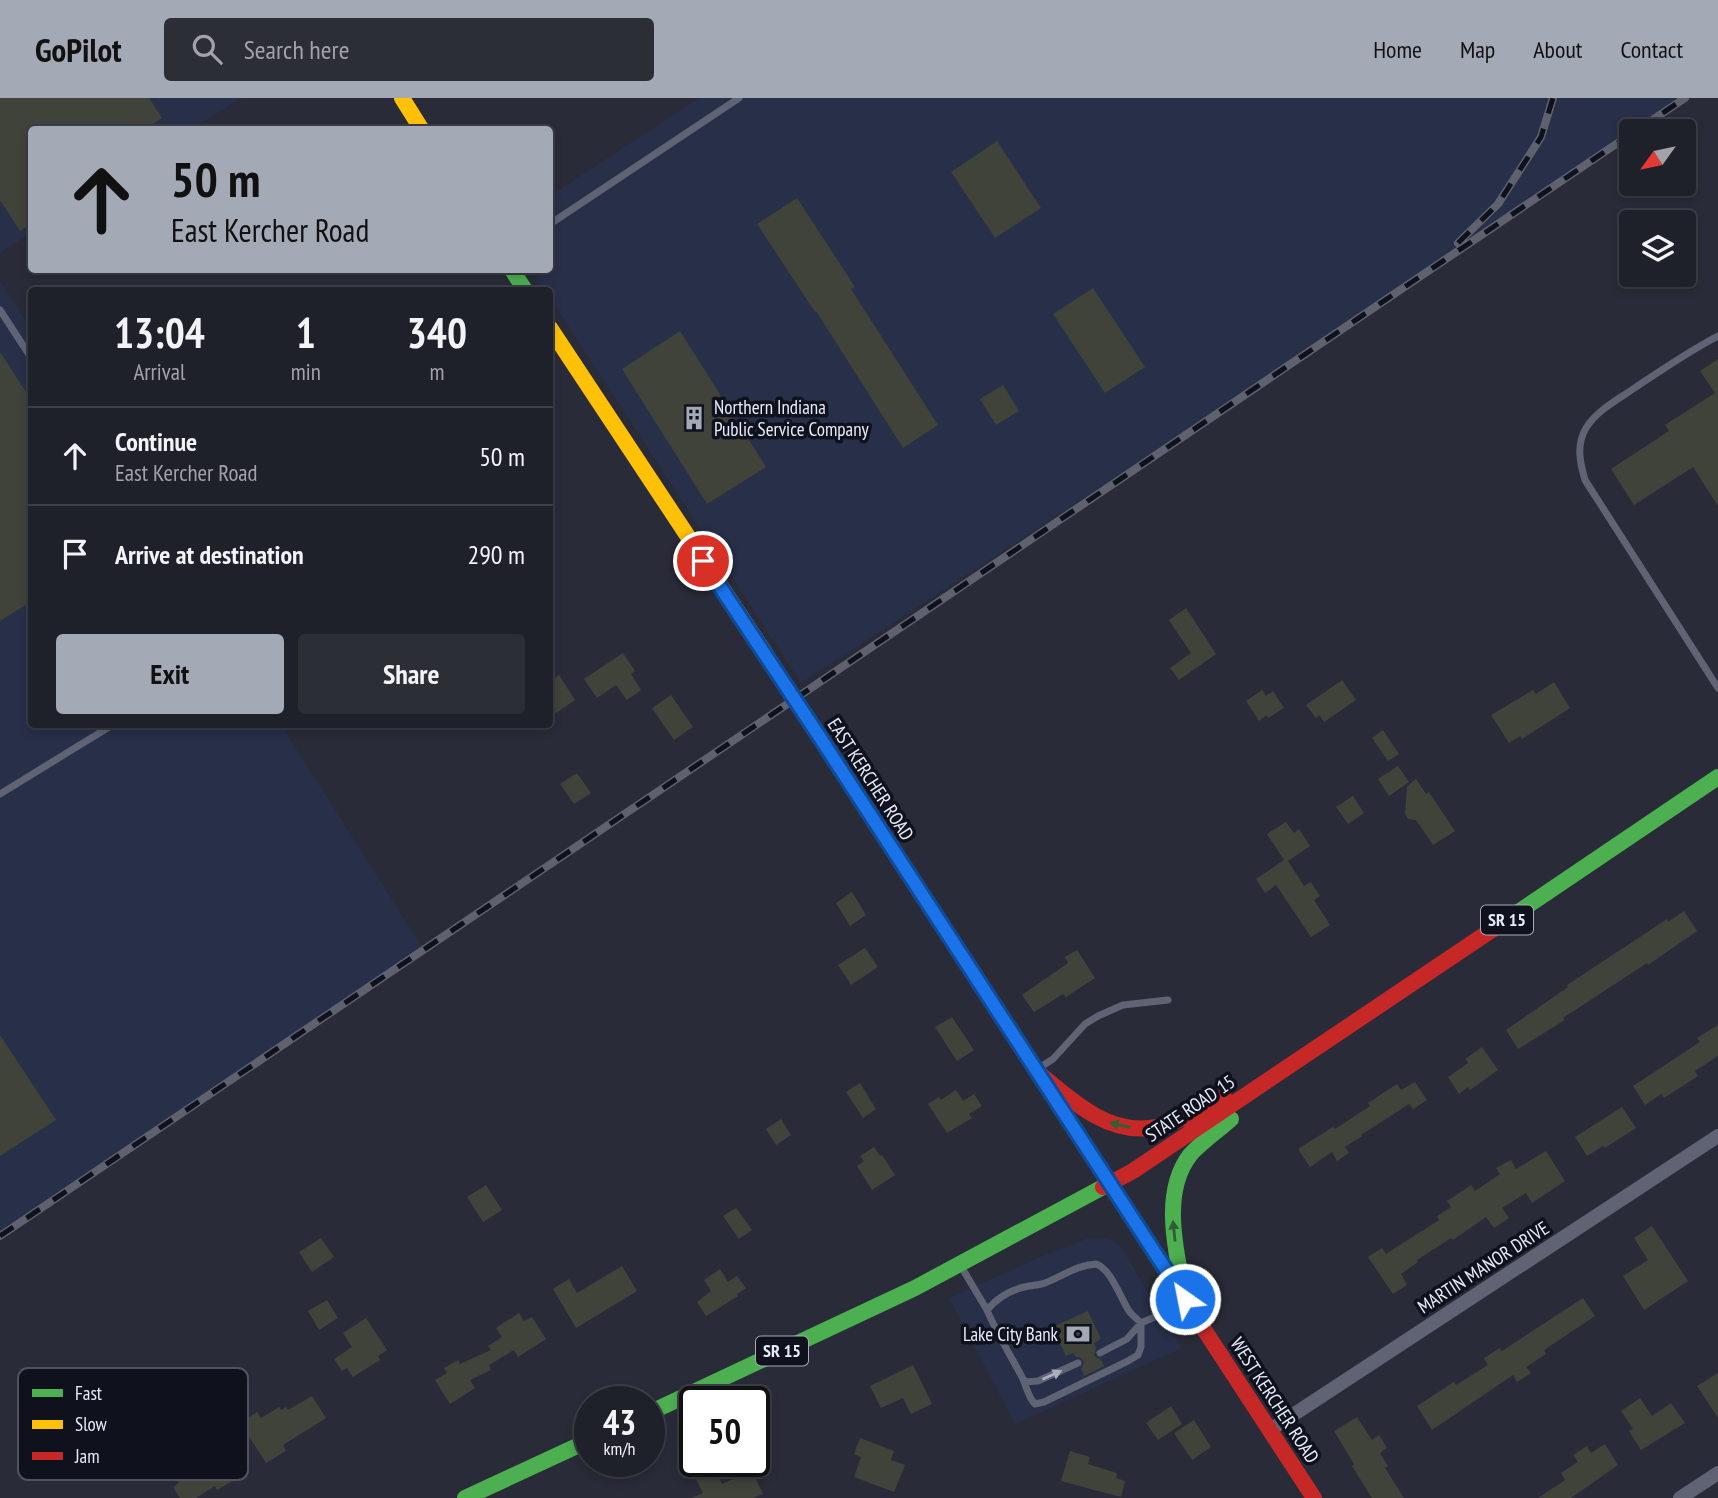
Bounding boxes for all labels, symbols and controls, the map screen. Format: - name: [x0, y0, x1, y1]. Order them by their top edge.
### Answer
- search box: [164, 18, 654, 81]
- text: GoPilot: [35, 28, 122, 71]
- icon: search: [188, 30, 226, 68]
- text: Search here: [244, 33, 349, 66]
- text: Home: [1373, 34, 1422, 65]
- text: Map: [1460, 34, 1495, 65]
- text: About: [1533, 34, 1582, 65]
- text: Contact: [1620, 34, 1683, 65]
- north arrow: [1619, 119, 1696, 196]
- map controls: [1619, 119, 1696, 287]
- text: 50 m: [171, 147, 260, 211]
- icon: ahead: [56, 154, 147, 245]
- text: East Kercher Road: [171, 209, 369, 251]
- button: layers: [1619, 210, 1696, 287]
- text: 13:04: [114, 305, 205, 360]
- text: 1: [296, 305, 316, 360]
- text: 340: [407, 305, 467, 360]
- text: Arrival: [133, 357, 185, 386]
- text: min: [291, 357, 321, 386]
- text: m: [429, 357, 444, 386]
- place label: Northern Indiana Public Service Company: [714, 395, 869, 441]
- building icon: Northern Indiana Public Service Company: [680, 404, 708, 432]
- text: Continue: [115, 425, 197, 458]
- icon: ahead: [56, 437, 94, 475]
- text: 50 m: [479, 440, 525, 473]
- text: East Kercher Road: [115, 458, 258, 487]
- pin: [673, 531, 733, 591]
- icon: arrive: [56, 535, 94, 573]
- text: Arrive at destination: [115, 538, 304, 571]
- text: 290 m: [467, 538, 525, 571]
- icon: arrive: [684, 542, 722, 580]
- button: Exit: [56, 634, 284, 714]
- button: Share: [298, 634, 525, 714]
- street label: EAST KERCHER ROAD: [823, 713, 919, 845]
- road number: SR 15: [1481, 906, 1533, 934]
- street label: STATE ROAD 15: [1141, 1069, 1239, 1147]
- one-way arrow: [1109, 1119, 1131, 1130]
- street label: MARTIN MANOR DRIVE: [1413, 1216, 1553, 1318]
- one-way arrow: [1168, 1220, 1179, 1242]
- position arrow: [1148, 1262, 1222, 1336]
- bank icon: Lake City Bank: [1064, 1320, 1092, 1348]
- place label: Lake City Bank: [963, 1322, 1059, 1346]
- street label: WEST KERCHER ROAD: [1225, 1333, 1325, 1467]
- road number: SR 15: [756, 1336, 808, 1366]
- legend: [18, 1368, 248, 1480]
- one-way arrow: [1041, 1369, 1062, 1380]
- text: Fast: [75, 1381, 103, 1405]
- speed limit sign: 50: [679, 1386, 770, 1477]
- text: 43: [603, 1399, 636, 1445]
- text: Slow: [75, 1412, 108, 1436]
- text: km/h: [604, 1437, 635, 1460]
- text: Jam: [74, 1444, 100, 1468]

